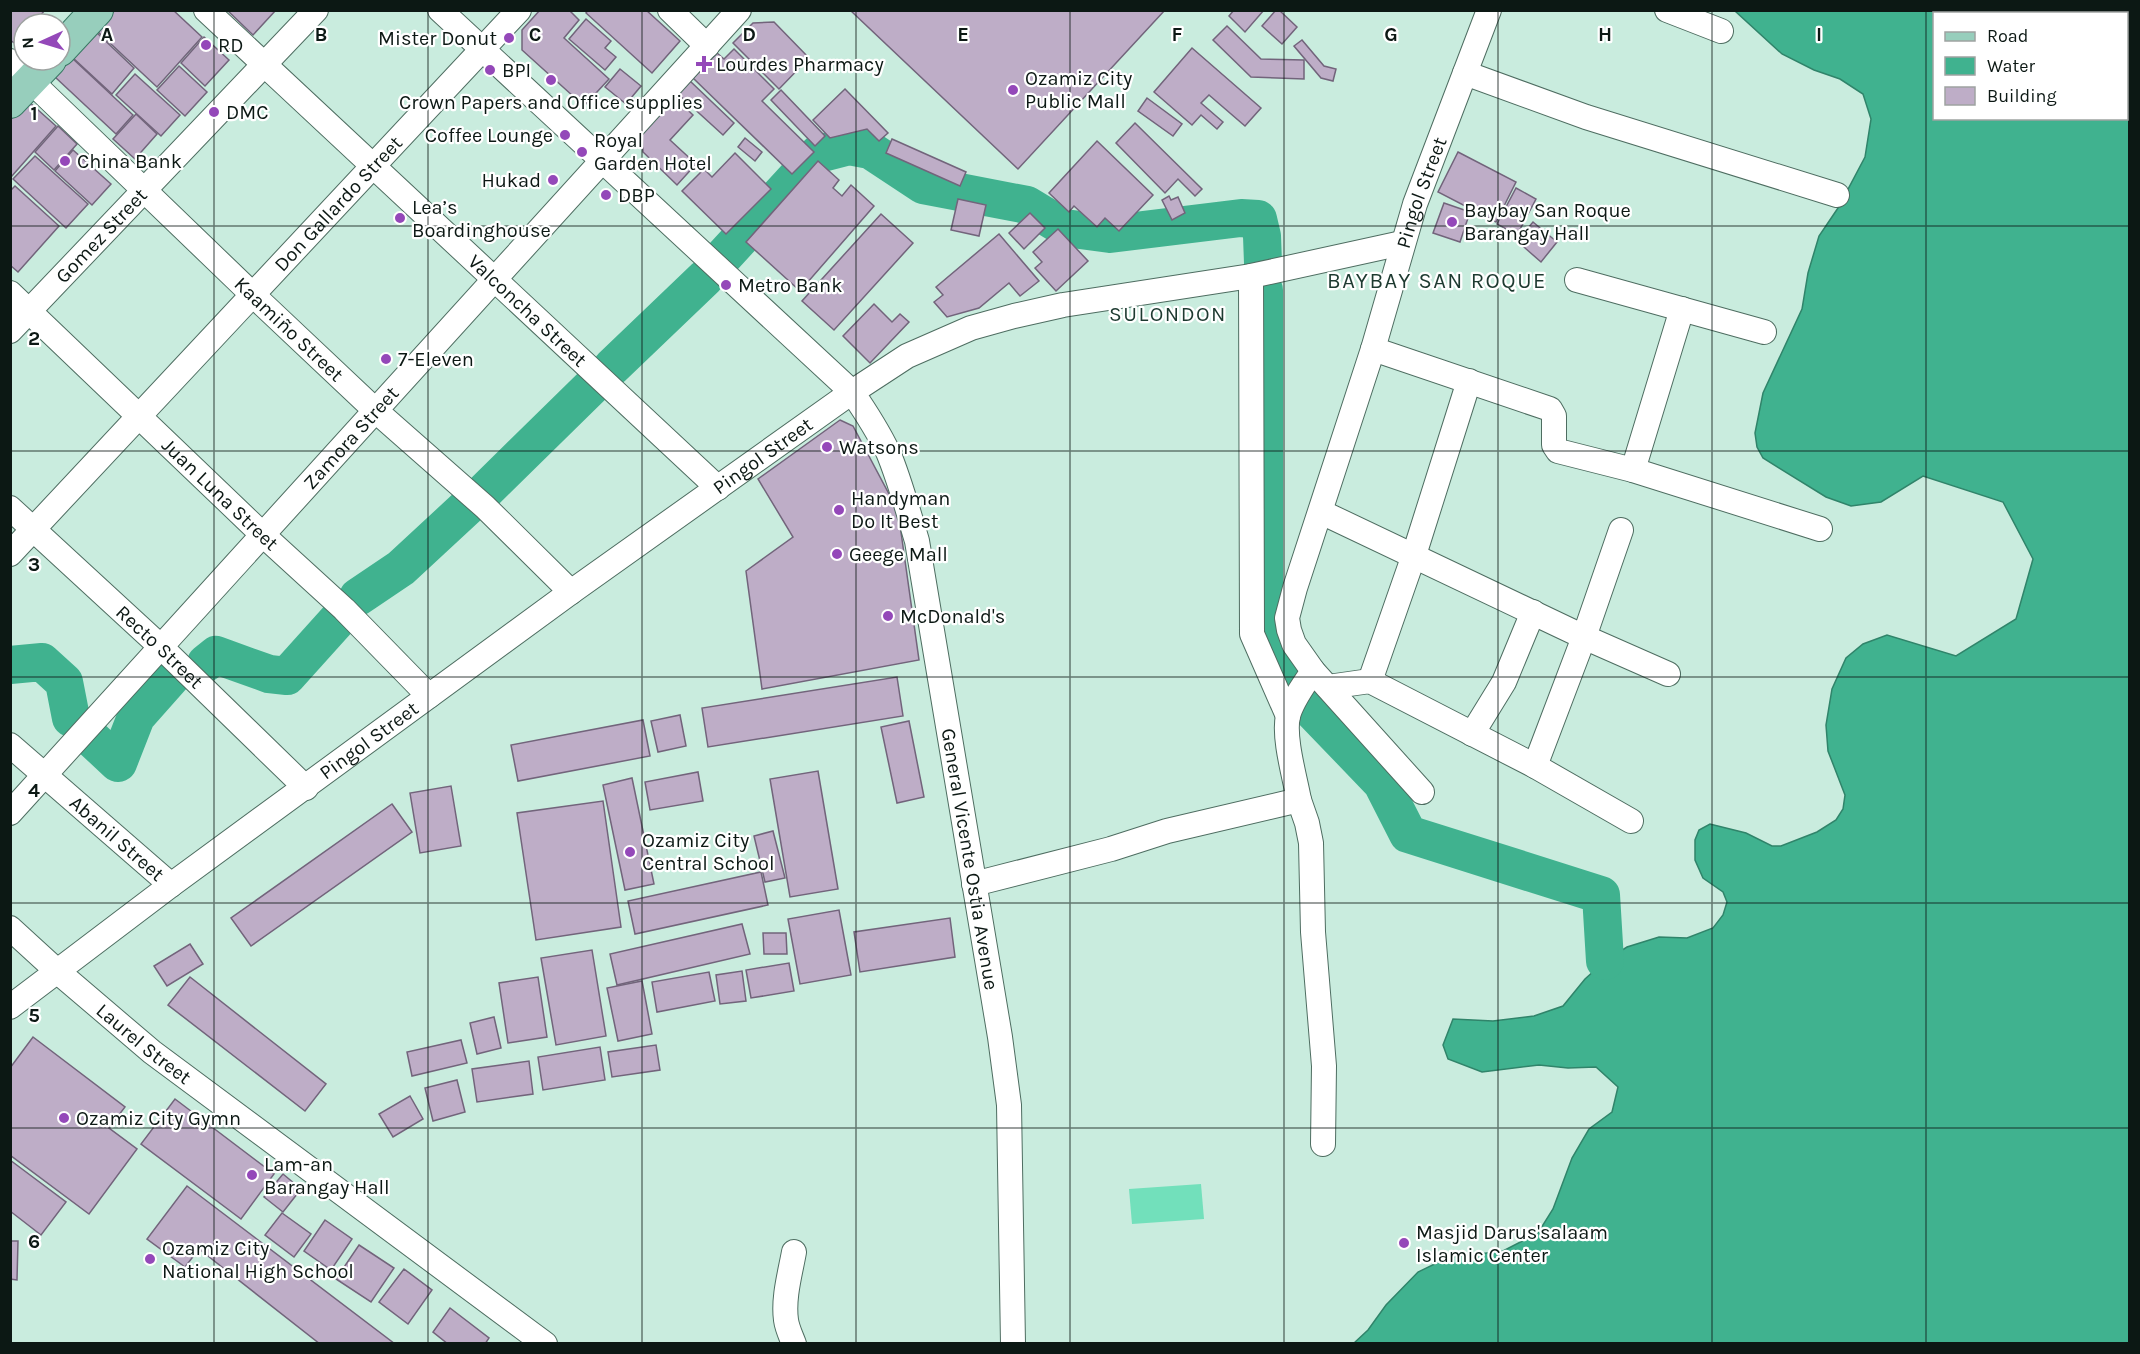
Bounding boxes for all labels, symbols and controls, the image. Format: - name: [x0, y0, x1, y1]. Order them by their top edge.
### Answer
- north arrow: [12, 12, 72, 72]
- legend: [1933, 12, 2128, 120]
- text: A: [101, 23, 114, 46]
- text: B: [315, 23, 327, 46]
- text: C: [529, 23, 541, 46]
- text: D: [742, 23, 756, 46]
- text: E: [957, 23, 969, 46]
- text: F: [1172, 23, 1183, 46]
- text: G: [1384, 23, 1398, 46]
- text: H: [1598, 23, 1612, 46]
- text: I: [1816, 23, 1822, 46]
- text: Road: [1987, 25, 2028, 47]
- place label: Mister Donut: [378, 27, 497, 50]
- marker: Mister Donut: [502, 31, 516, 45]
- place label: RD: [218, 34, 243, 57]
- text: N: [18, 37, 37, 49]
- marker: RD: [199, 38, 213, 52]
- place label: Lourdes Pharmacy: [716, 53, 884, 76]
- text: Water: [1987, 55, 2035, 77]
- marker: Lourdes Pharmacy: [697, 57, 711, 71]
- place label: BPI: [502, 59, 531, 82]
- marker: BPI: [483, 63, 497, 77]
- place label: Ozamiz City Public Mall: [1025, 67, 1132, 113]
- marker: Crown Papers and Office supplies: [544, 73, 558, 87]
- marker: Ozamiz City Public Mall: [1006, 83, 1020, 97]
- text: Building: [1987, 85, 2057, 107]
- place label: Crown Papers and Office supplies: [399, 91, 703, 114]
- place label: DMC: [226, 101, 268, 124]
- text: 1: [30, 102, 38, 125]
- marker: DMC: [207, 105, 221, 119]
- place label: Coffee Lounge: [425, 124, 553, 147]
- marker: Coffee Lounge: [558, 128, 572, 142]
- place label: Royal Garden Hotel: [594, 129, 712, 175]
- street label: Don Gallardo Street: [269, 131, 407, 276]
- street label: Pingol Street: [1391, 133, 1451, 251]
- marker: Royal Garden Hotel: [575, 145, 589, 159]
- place label: China Bank: [77, 150, 182, 173]
- marker: China Bank: [58, 154, 72, 168]
- place label: Hukad: [481, 169, 541, 192]
- marker: Hukad: [546, 173, 560, 187]
- street label: Gomez Street: [51, 183, 152, 288]
- place label: DBP: [618, 184, 655, 207]
- marker: DBP: [599, 188, 613, 202]
- place label: Lea’s Boardinghouse: [412, 196, 551, 242]
- place label: Baybay San Roque Barangay Hall: [1464, 199, 1631, 245]
- marker: Lea’s Boardinghouse: [393, 211, 407, 225]
- marker: Baybay San Roque Barangay Hall: [1445, 215, 1459, 229]
- street label: Valconcha Street: [464, 249, 592, 371]
- district label: BAYBAY SAN ROQUE: [1327, 268, 1547, 294]
- street label: Kaamiño Street: [230, 272, 349, 386]
- place label: Metro Bank: [738, 274, 842, 297]
- marker: Metro Bank: [719, 278, 733, 292]
- district label: SULONDON: [1109, 302, 1227, 326]
- text: 2: [28, 327, 40, 350]
- place label: 7-Eleven: [398, 348, 474, 371]
- marker: 7-Eleven: [379, 352, 393, 366]
- street label: Zamora Street: [298, 381, 403, 494]
- street label: Pingol Street: [708, 412, 817, 499]
- street label: Juan Luna Street: [157, 433, 284, 555]
- place label: Watsons: [839, 436, 919, 459]
- marker: Watsons: [820, 440, 834, 454]
- place label: Handyman Do It Best: [851, 487, 950, 533]
- marker: Handyman Do It Best: [832, 503, 846, 517]
- place label: Geege Mall: [849, 543, 948, 566]
- marker: Geege Mall: [830, 547, 844, 561]
- text: 3: [28, 553, 40, 576]
- street label: Recto Street: [111, 600, 208, 693]
- place label: McDonald's: [900, 605, 1005, 628]
- marker: McDonald's: [881, 609, 895, 623]
- street label: Pingol Street: [315, 696, 423, 784]
- street label: General Vicente Ostia Avenue: [937, 726, 1003, 992]
- text: 4: [28, 779, 40, 802]
- street label: Abanil Street: [65, 791, 169, 886]
- place label: Ozamiz City Central School: [642, 829, 775, 875]
- marker: Ozamiz City Central School: [623, 845, 637, 859]
- street label: Laurel Street: [92, 998, 196, 1089]
- text: 5: [28, 1004, 40, 1027]
- place label: Ozamiz City Gymn: [76, 1107, 241, 1130]
- marker: Ozamiz City Gymn: [57, 1111, 71, 1125]
- place label: Lam-an Barangay Hall: [264, 1153, 390, 1199]
- marker: Lam-an Barangay Hall: [245, 1168, 259, 1182]
- place label: Masjid Darus'salaam Islamic Center: [1416, 1221, 1608, 1267]
- text: 6: [28, 1230, 40, 1253]
- marker: Masjid Darus'salaam Islamic Center: [1397, 1236, 1411, 1250]
- place label: Ozamiz City National High School: [162, 1237, 354, 1283]
- marker: Ozamiz City National High School: [143, 1252, 157, 1266]

